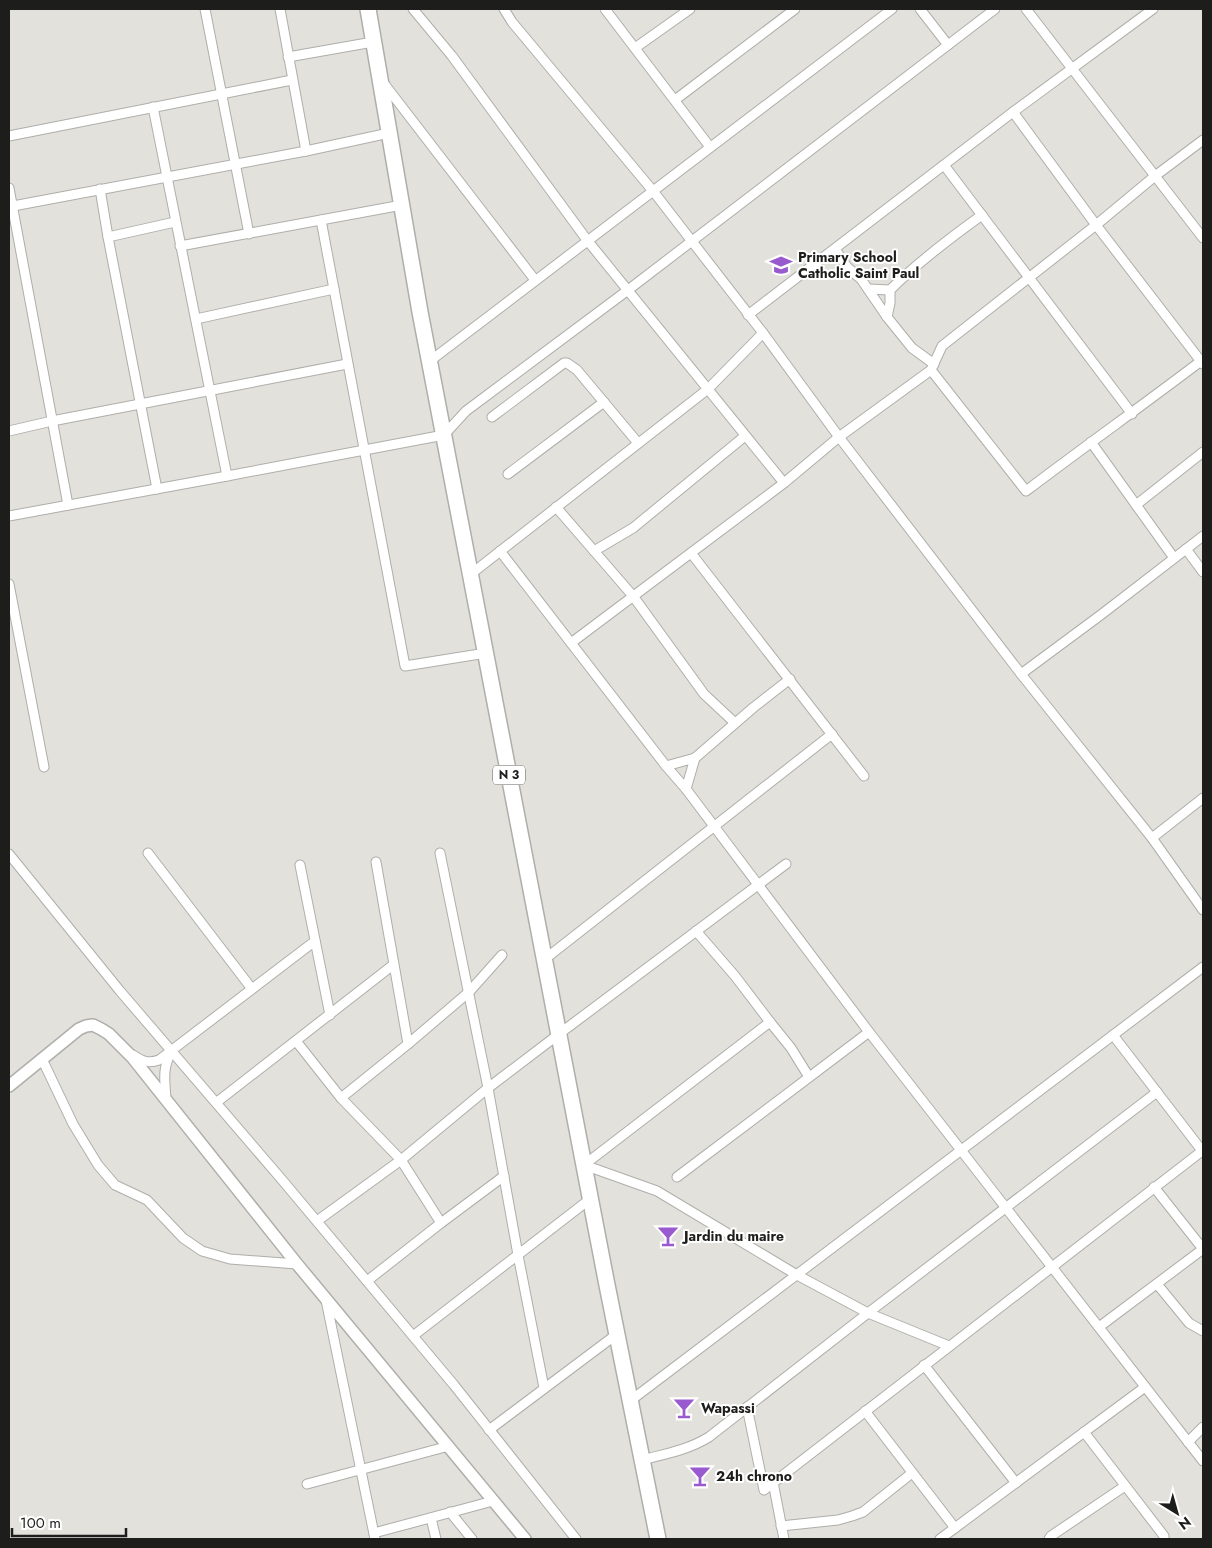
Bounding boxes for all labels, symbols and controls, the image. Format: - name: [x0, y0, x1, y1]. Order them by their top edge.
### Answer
- place label: Primary School Catholic Saint Paul: [798, 247, 919, 283]
- school or university icon: Primary School Catholic Saint Paul: [768, 252, 794, 278]
- road number: N 3: [493, 766, 525, 784]
- bar icon: Jardin du maire: [655, 1223, 681, 1249]
- place label: Jardin du maire: [681, 1226, 784, 1246]
- bar icon: Wapassi: [671, 1395, 697, 1421]
- place label: Wapassi: [701, 1398, 755, 1418]
- bar icon: 24h chrono: [687, 1463, 713, 1489]
- place label: 24h chrono: [716, 1466, 792, 1486]
- north arrow: [1152, 1488, 1202, 1538]
- scale bar: [12, 1506, 126, 1538]
- text: 100 m: [20, 1512, 61, 1534]
- text: N: [1174, 1512, 1195, 1535]

